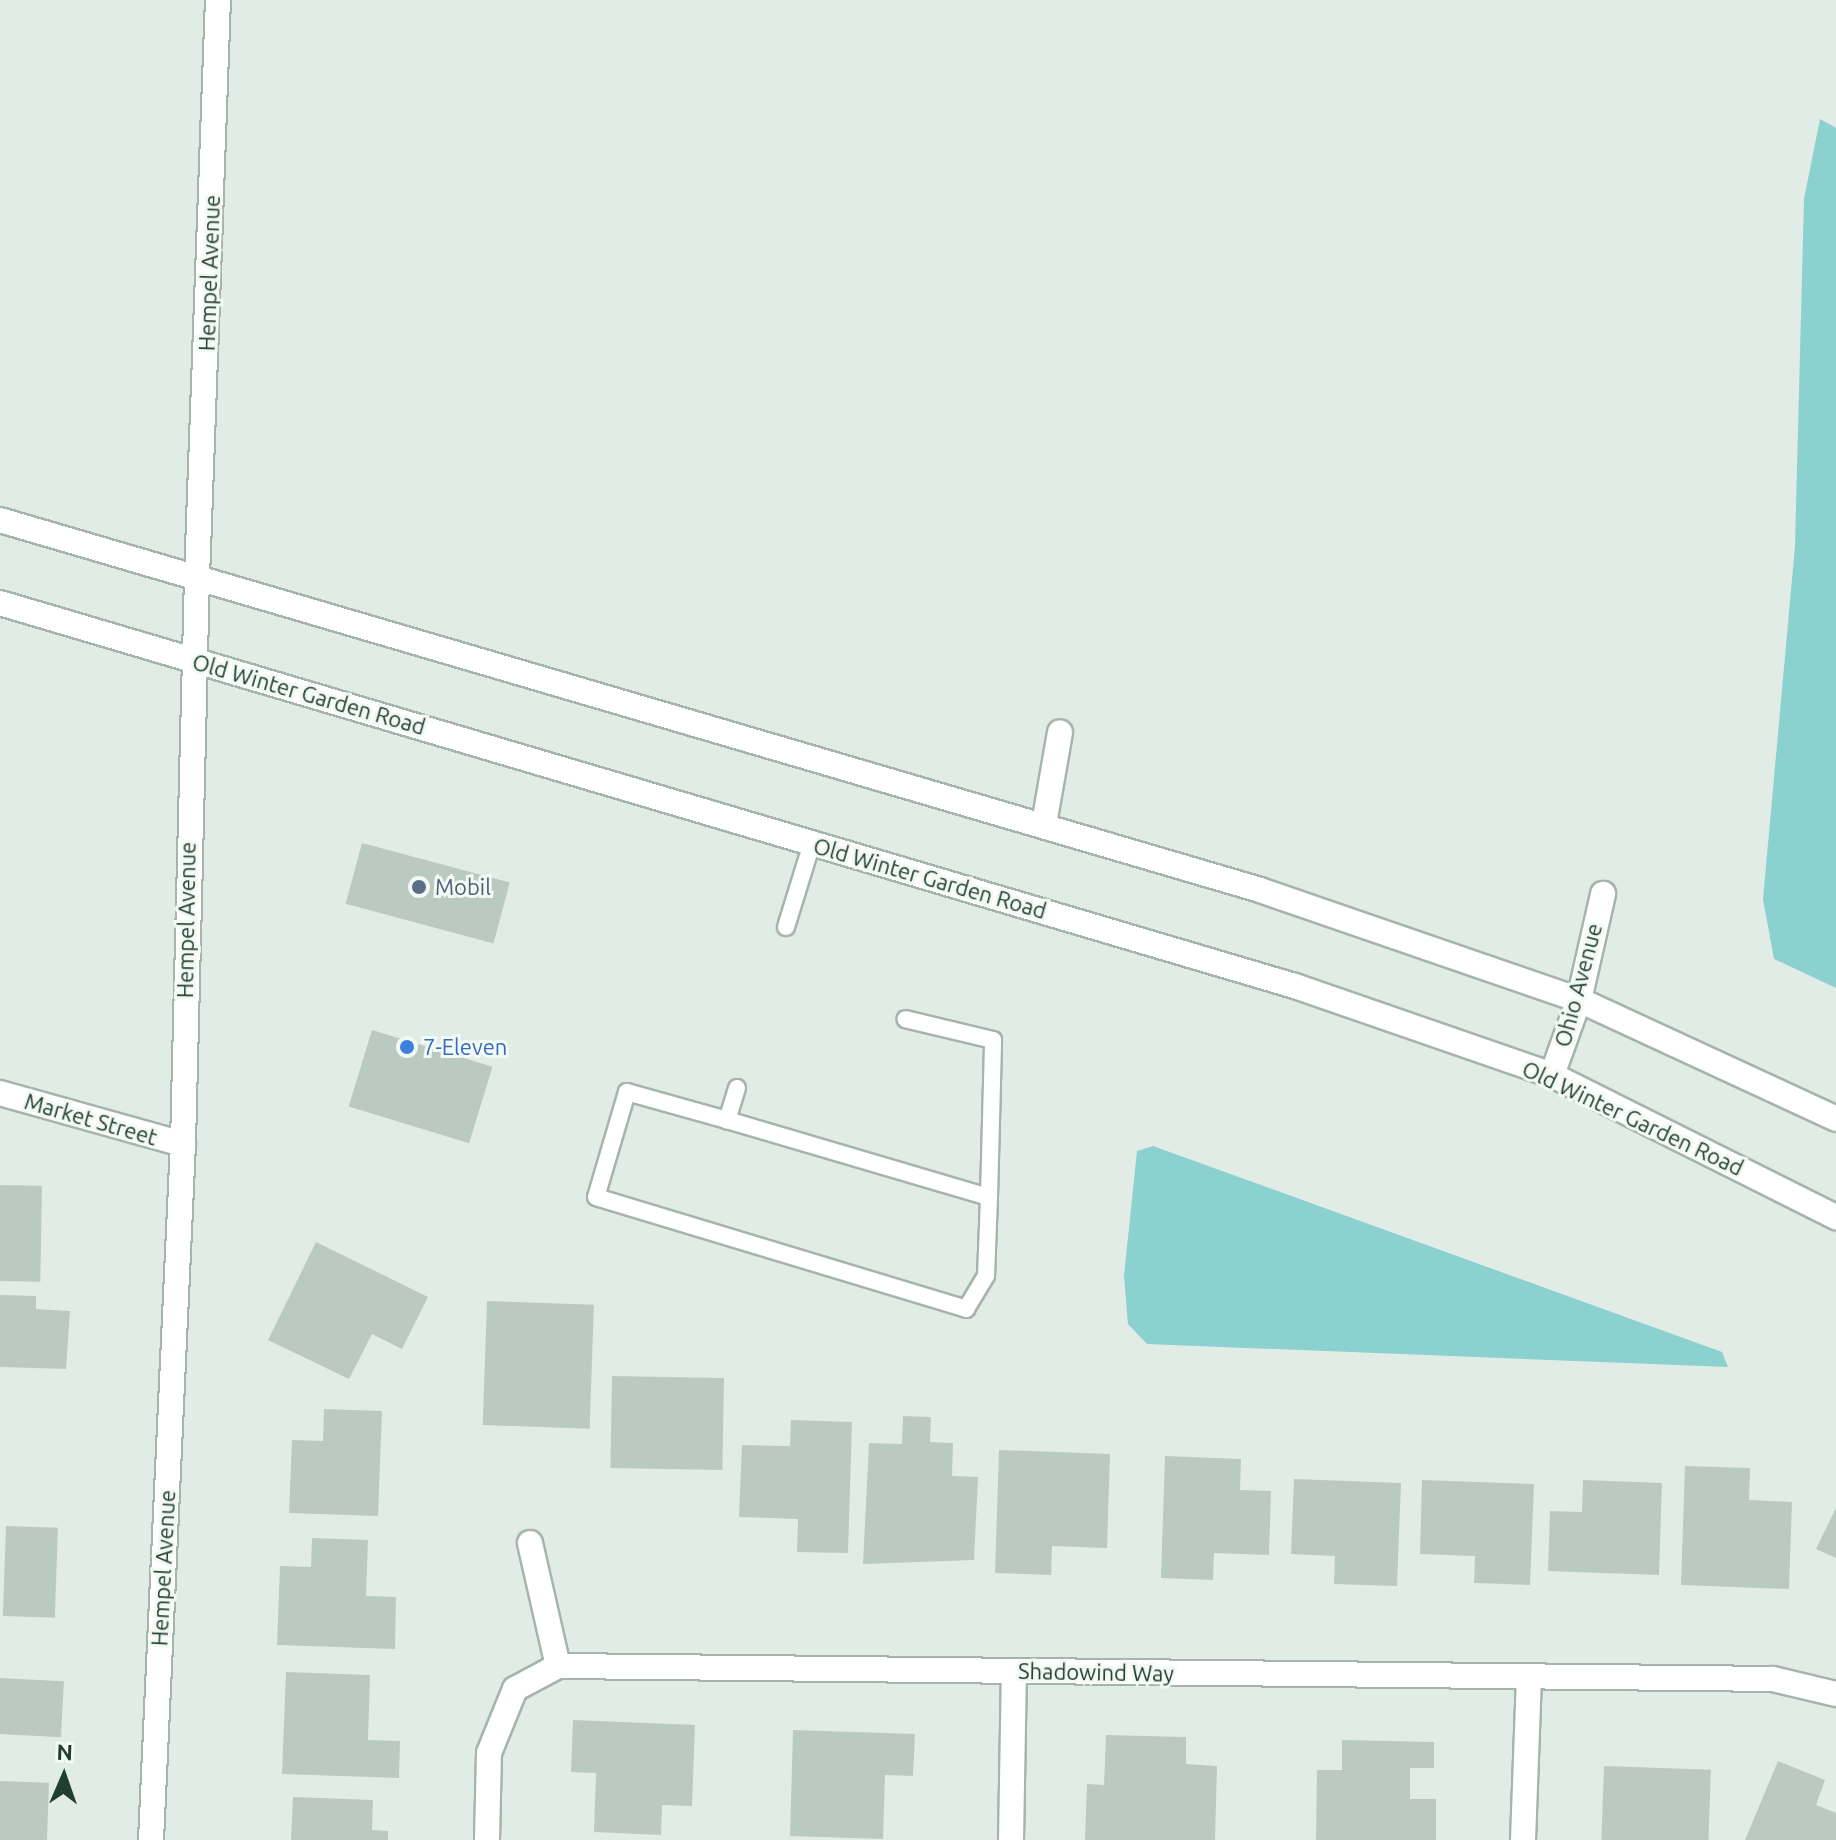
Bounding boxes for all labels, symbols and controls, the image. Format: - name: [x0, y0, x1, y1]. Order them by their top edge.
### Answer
- street label: Hempel Avenue: [193, 194, 225, 352]
- street label: Old Winter Garden Road: [189, 648, 429, 740]
- street label: Old Winter Garden Road: [810, 832, 1050, 924]
- street label: Hempel Avenue: [171, 842, 201, 998]
- place label: Mobil: [435, 874, 491, 900]
- marker: Mobil: [410, 878, 428, 896]
- street label: Ohio Avenue: [1549, 920, 1607, 1050]
- place label: 7-Eleven: [423, 1034, 507, 1060]
- marker: 7-Eleven: [398, 1038, 416, 1056]
- street label: Old Winter Garden Road: [1518, 1055, 1748, 1181]
- street label: Market Street: [22, 1087, 160, 1151]
- street label: Hempel Avenue: [146, 1489, 180, 1647]
- street label: Shadowind Way: [1018, 1657, 1174, 1687]
- north arrow: [24, 1736, 104, 1816]
- text: N: [56, 1739, 73, 1764]

